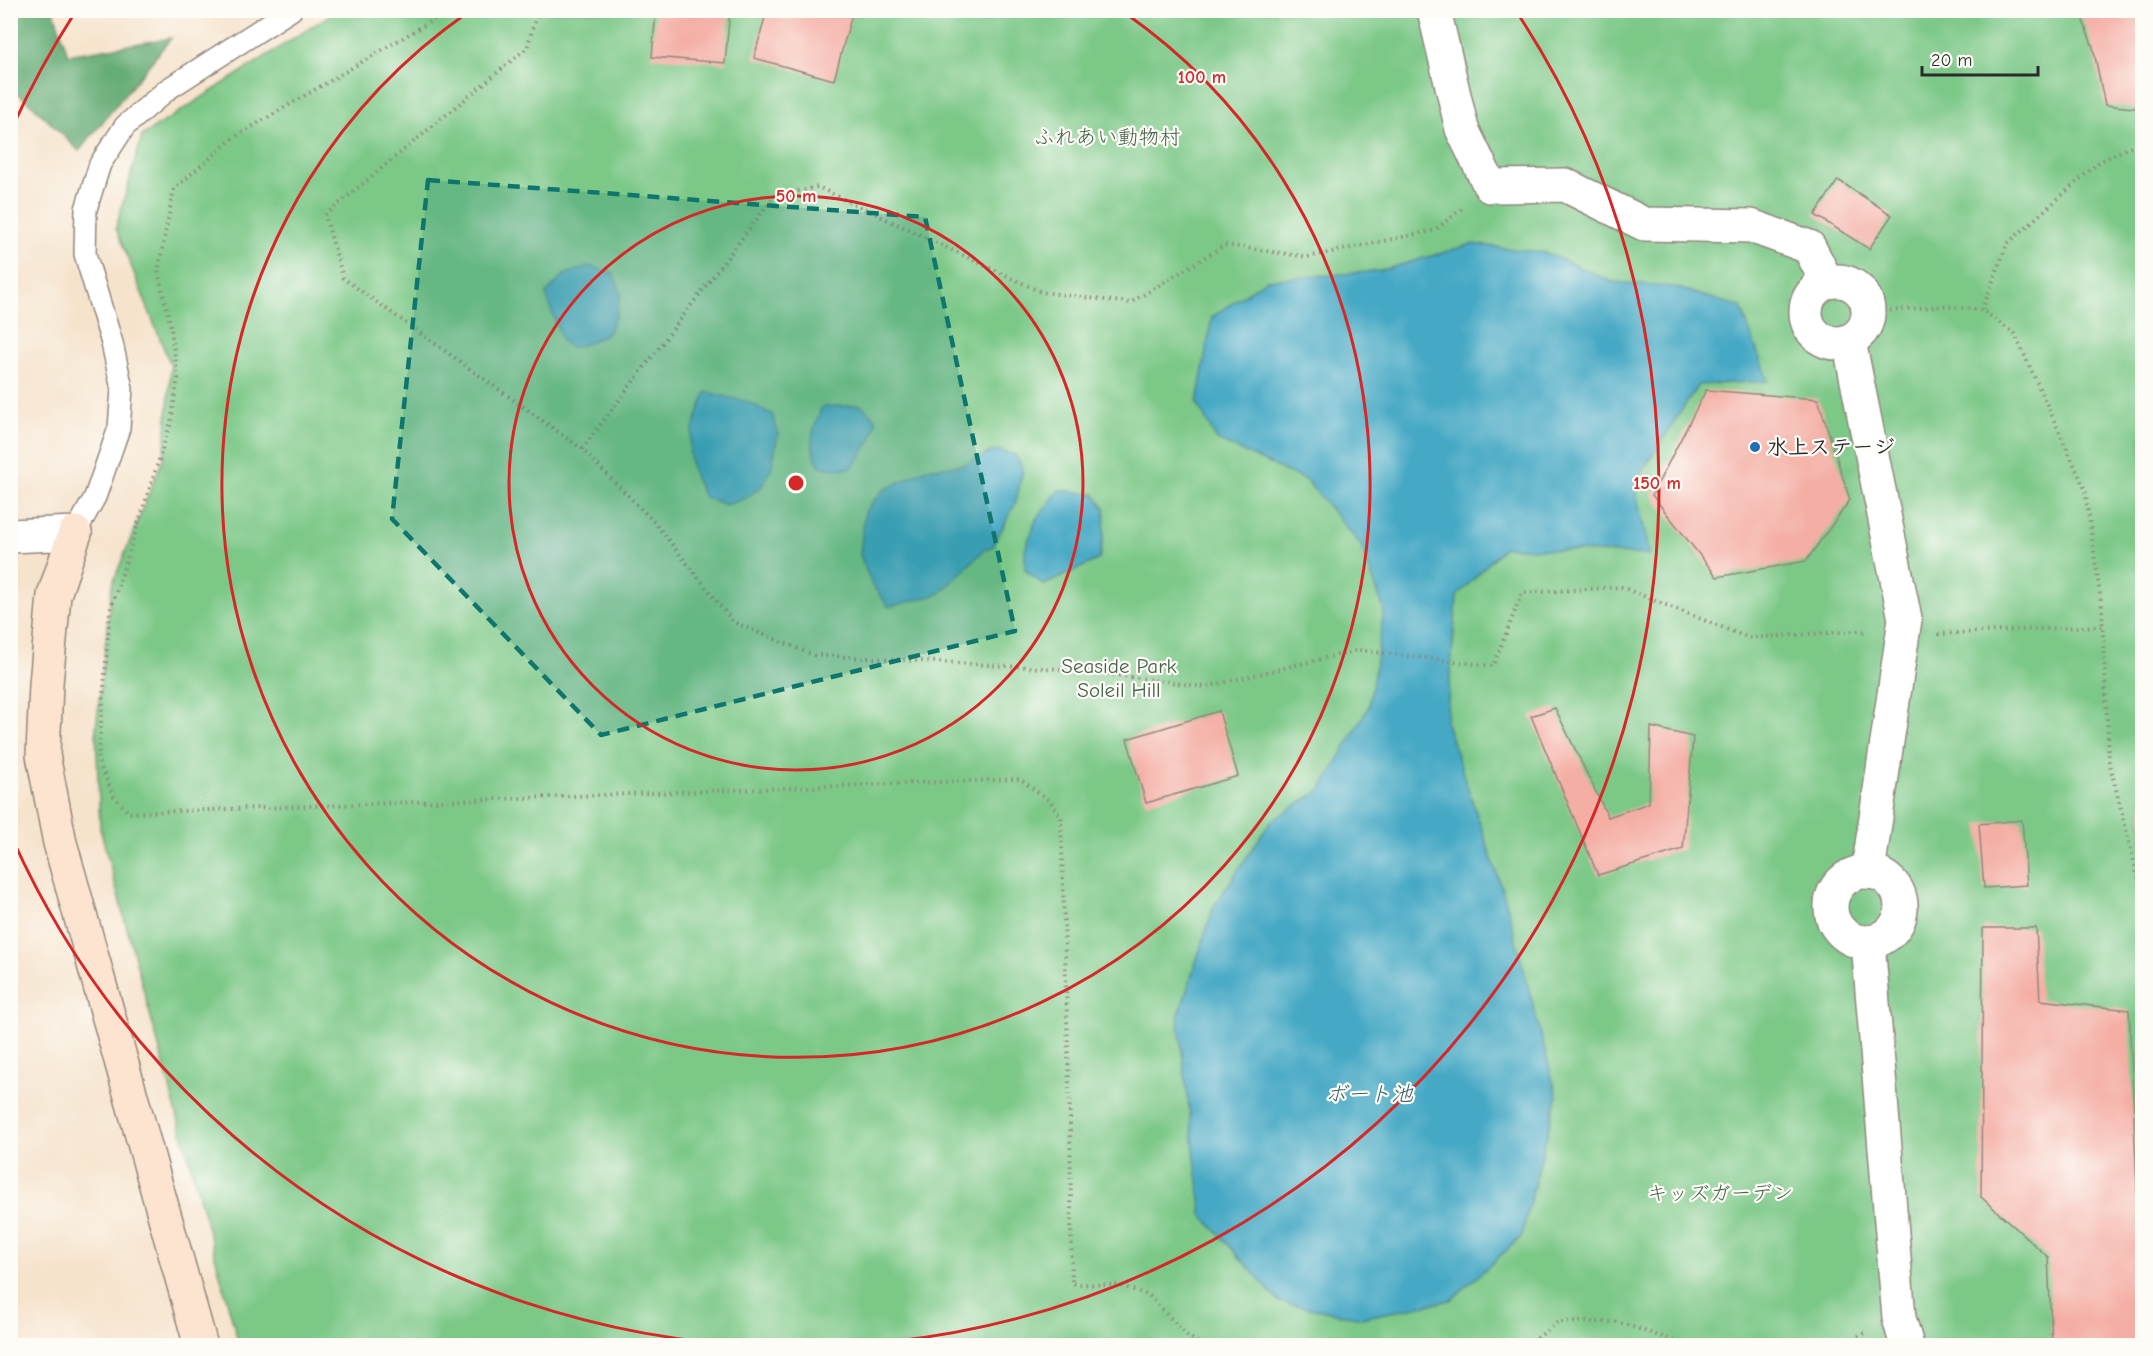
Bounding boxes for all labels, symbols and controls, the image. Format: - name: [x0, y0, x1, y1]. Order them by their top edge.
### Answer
- scale bar: [1922, 39, 2038, 77]
- text: 20 m: [1931, 50, 1972, 71]
- text: 100 m: [1178, 67, 1226, 88]
- park label: ふれあい動物村: [1034, 125, 1181, 149]
- text: 50 m: [776, 186, 816, 207]
- place label: 水上ステージ: [1767, 435, 1895, 459]
- marker: 水上ステージ: [1748, 440, 1762, 454]
- centre of rings: [786, 473, 806, 493]
- text: 150 m: [1633, 473, 1681, 494]
- park label: Seaside Park Soleil Hill: [1061, 654, 1177, 702]
- water label: ボート池: [1325, 1081, 1414, 1107]
- park label: キッズガーデン: [1647, 1181, 1794, 1205]

